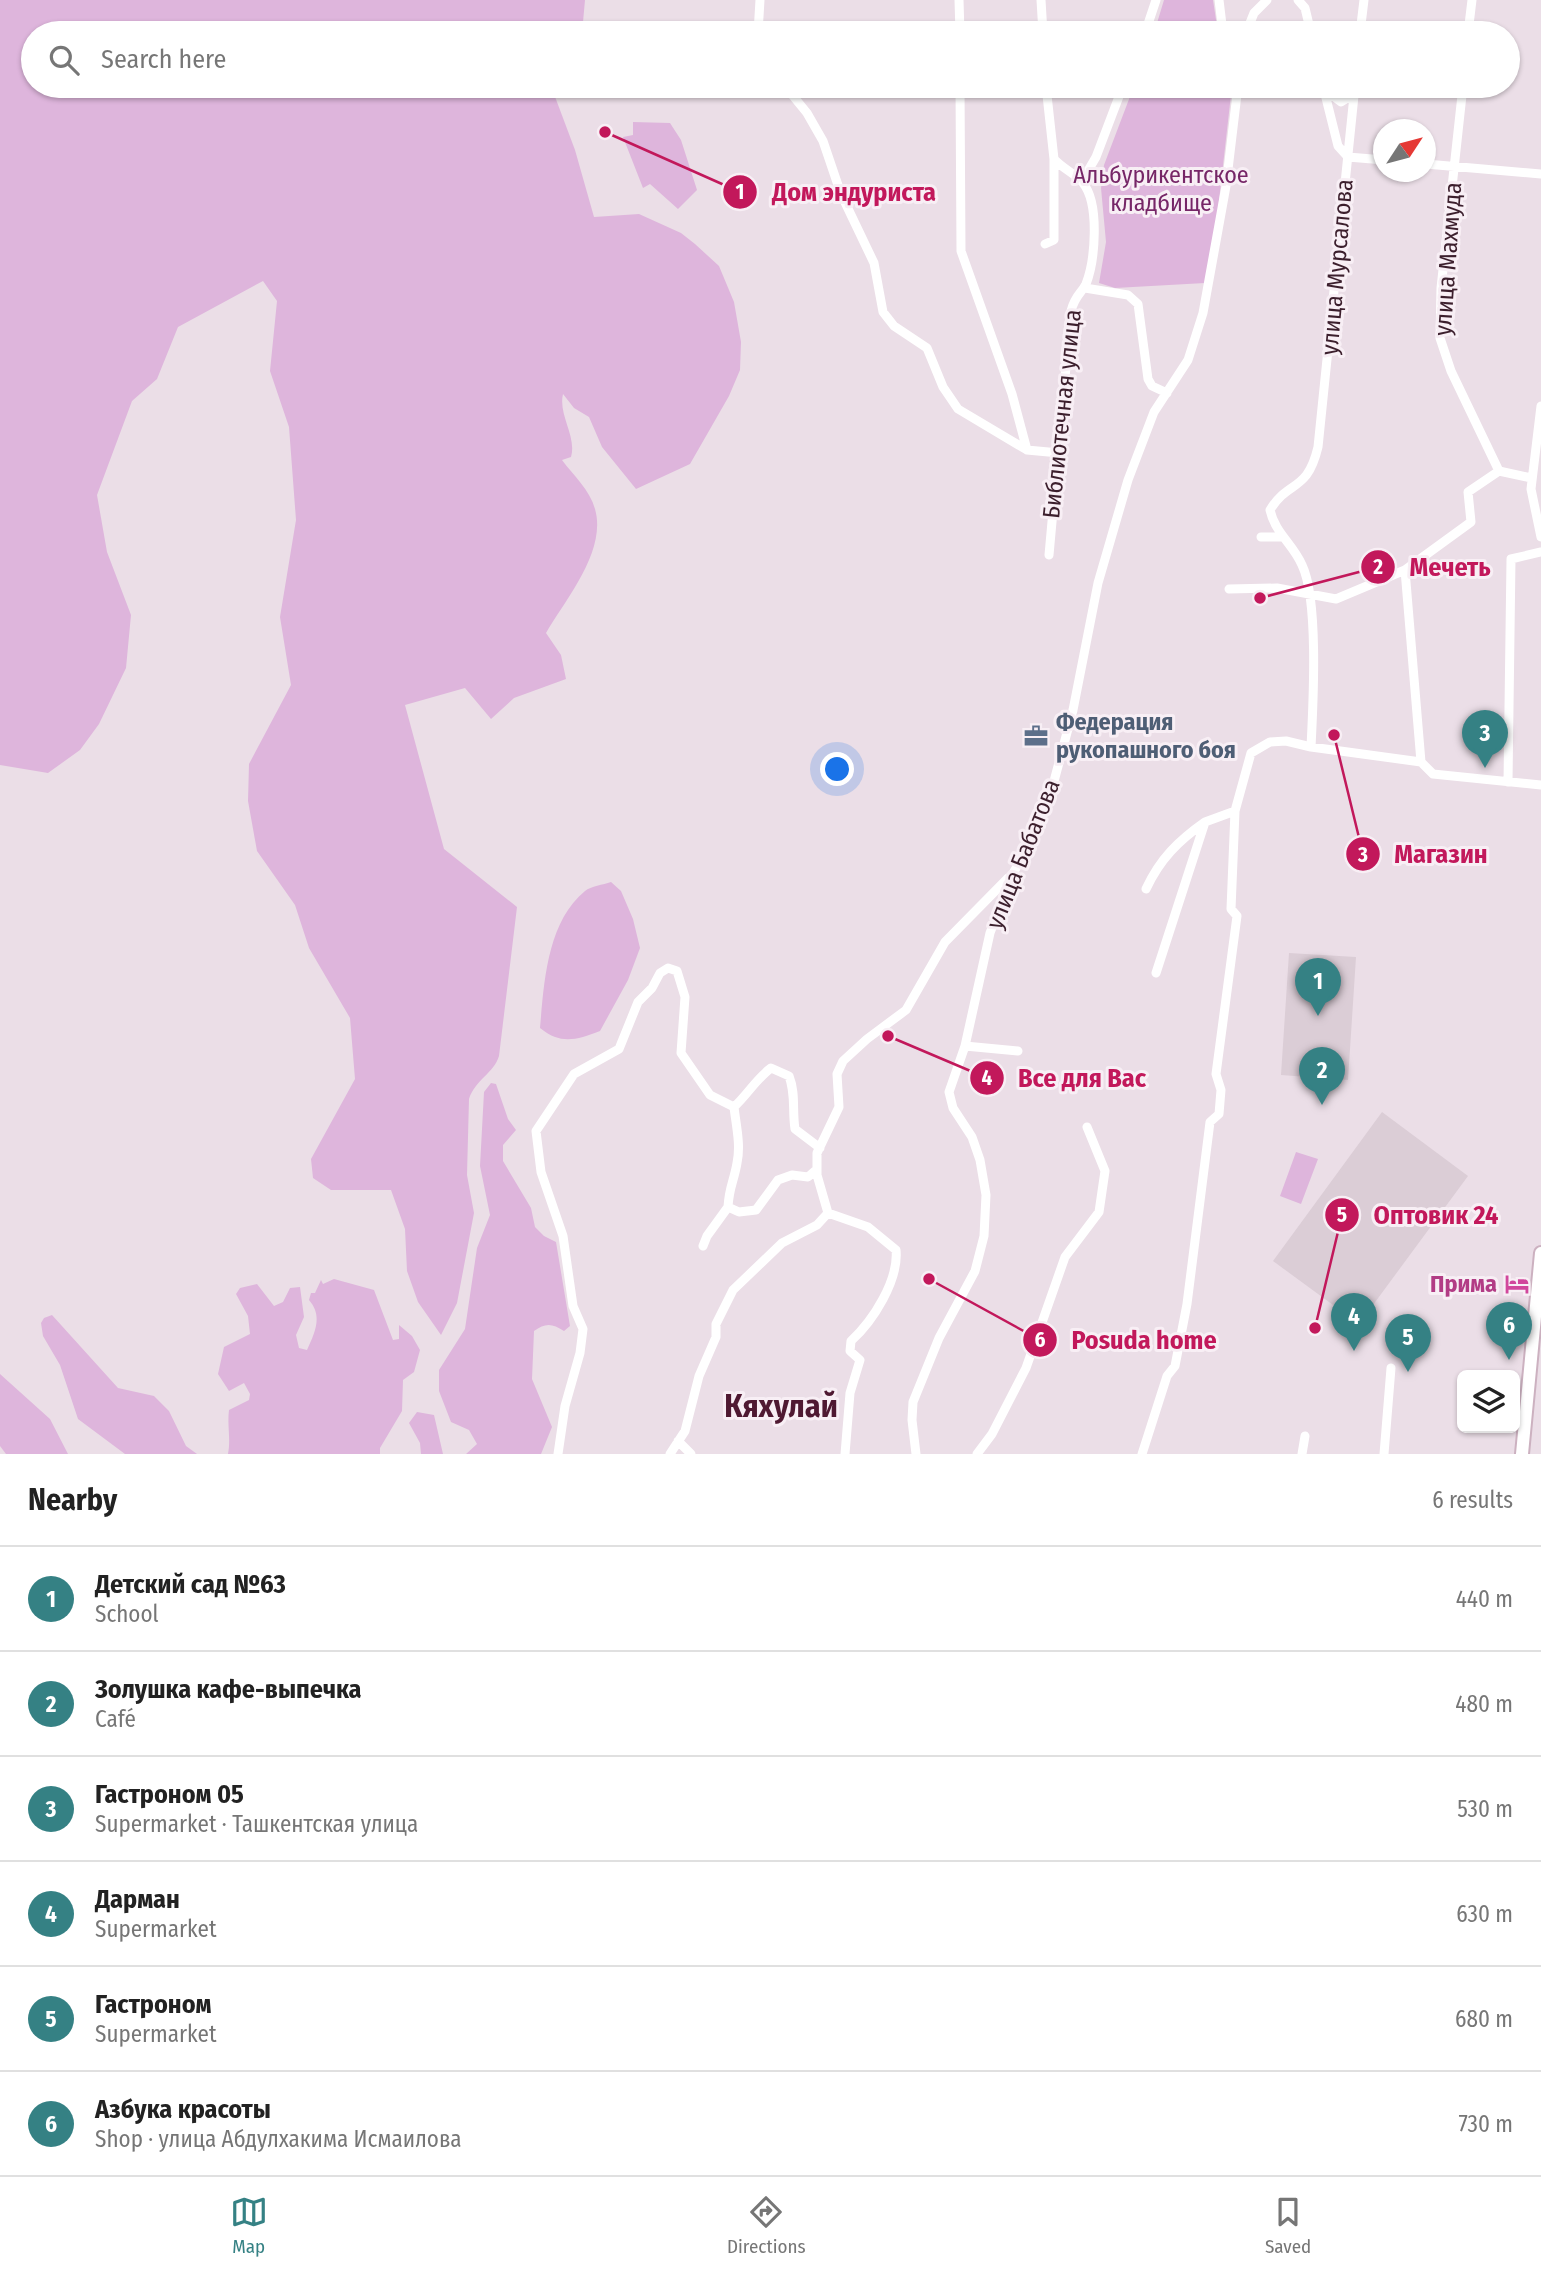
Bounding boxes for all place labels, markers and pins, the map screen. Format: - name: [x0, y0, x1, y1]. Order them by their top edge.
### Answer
- callout: Дом эндуриста: [723, 168, 950, 215]
- callout: Мечеть: [1361, 543, 1505, 590]
- place label: Федерация рукопашного боя: [1056, 708, 1236, 764]
- pin: 3: [1462, 710, 1508, 768]
- office icon: Федерация рукопашного боя: [1022, 722, 1050, 750]
- callout: Магазин: [1346, 831, 1502, 878]
- pin: 1: [1295, 958, 1341, 1016]
- pin: 2: [1299, 1047, 1345, 1105]
- callout: Все для Вас: [969, 1054, 1160, 1101]
- callout: Оптовик 24: [1325, 1192, 1512, 1239]
- place label: Прима: [1430, 1270, 1497, 1298]
- hotel icon: Прима: [1503, 1270, 1531, 1298]
- pin: 4: [1331, 1293, 1377, 1351]
- pin: 6: [1486, 1302, 1532, 1360]
- pin: 5: [1385, 1314, 1431, 1372]
- callout: Posuda home: [1022, 1316, 1230, 1363]

